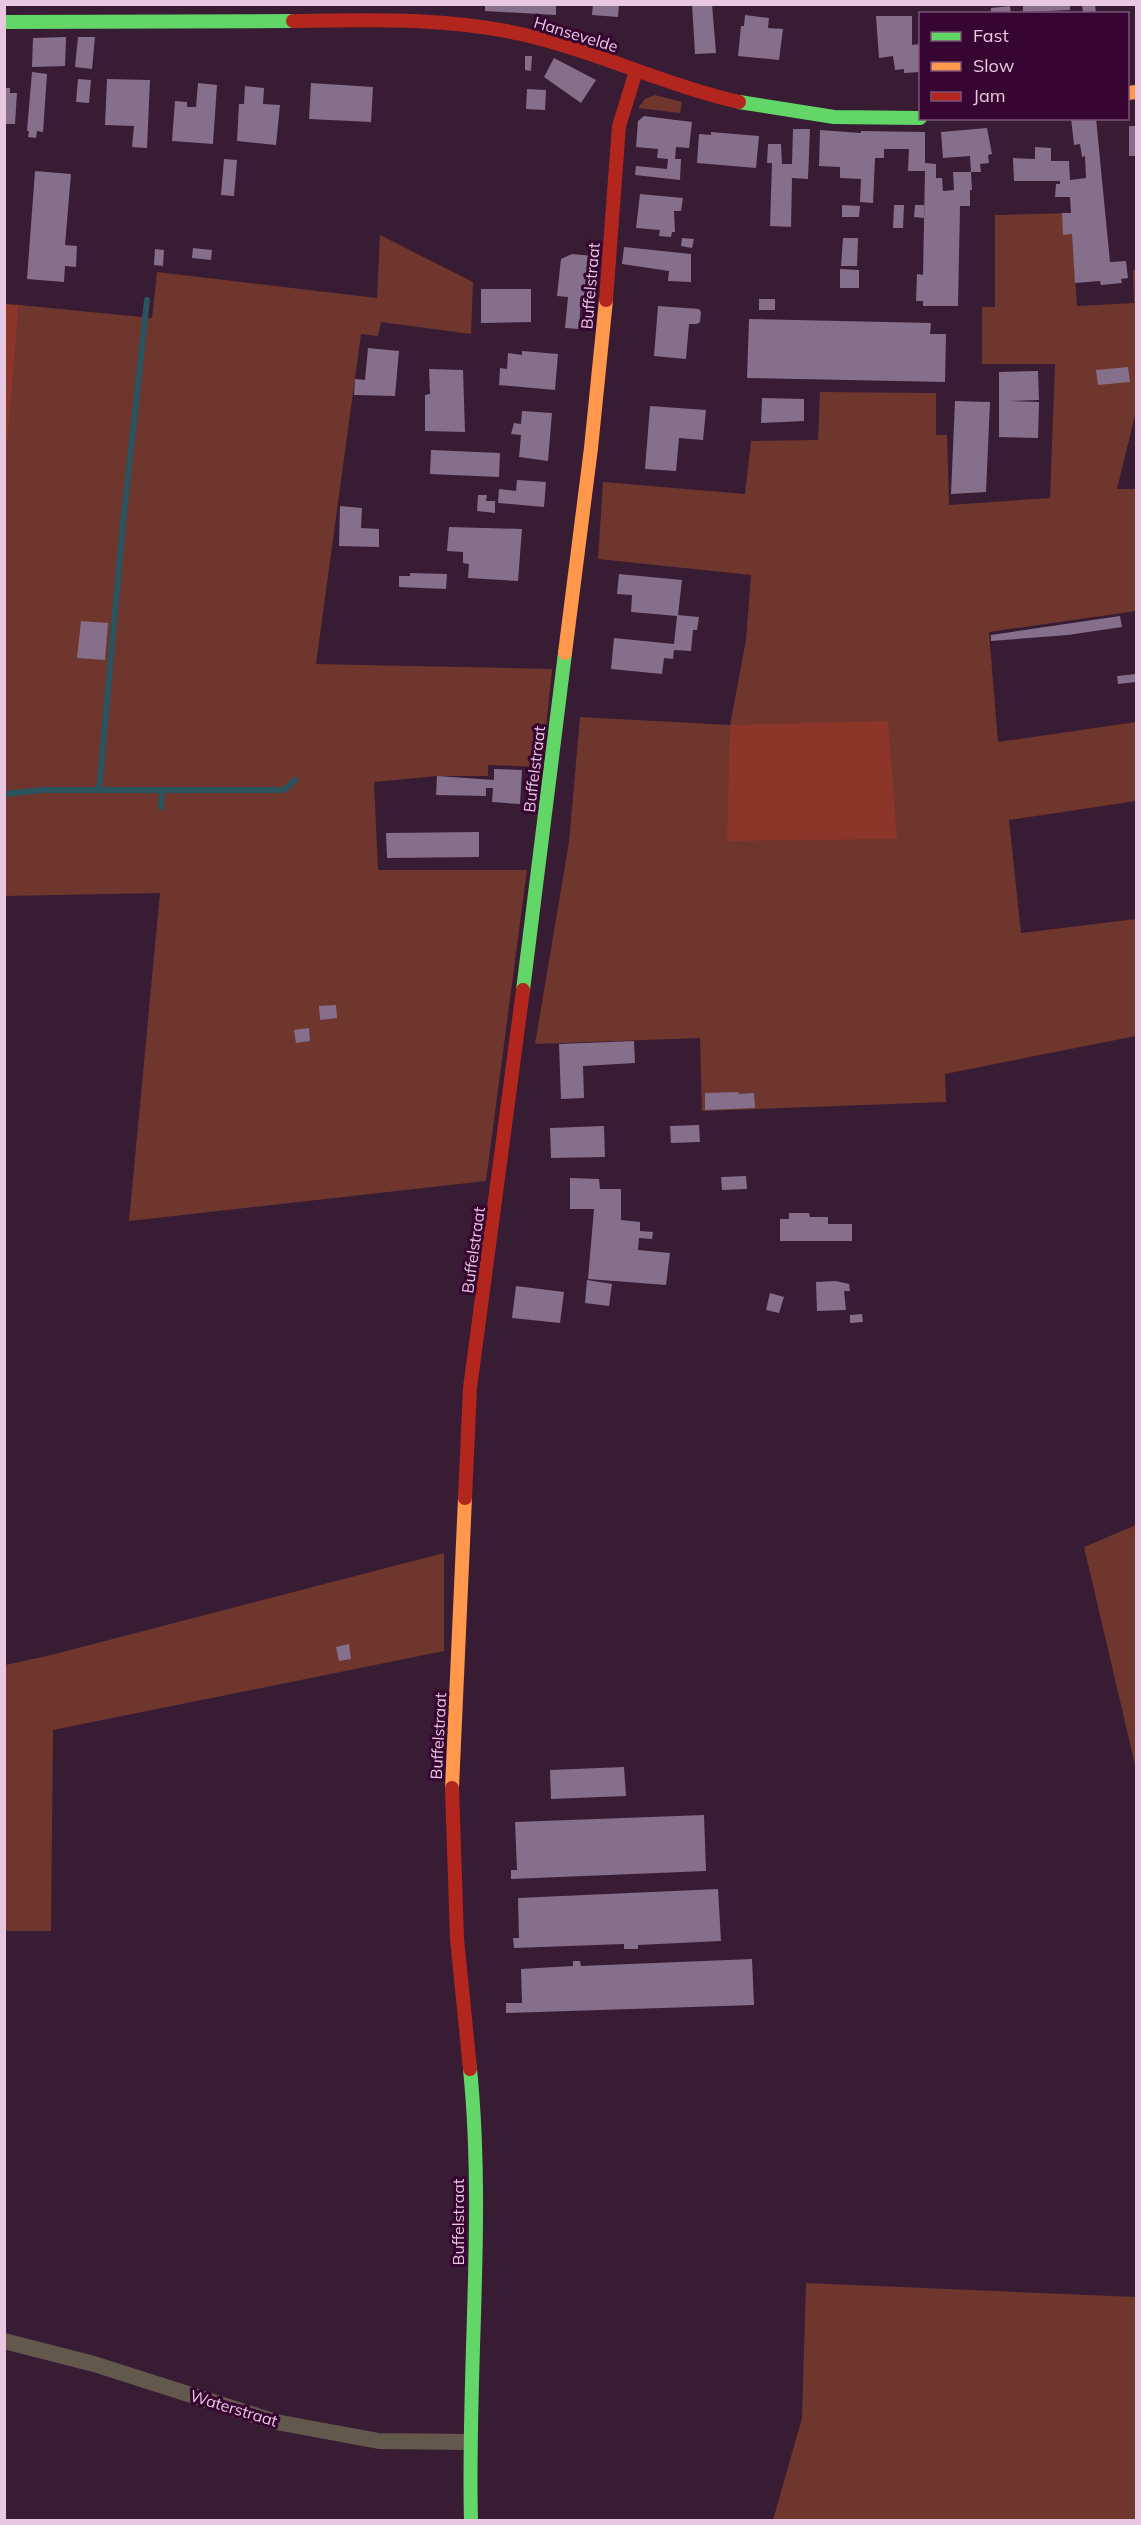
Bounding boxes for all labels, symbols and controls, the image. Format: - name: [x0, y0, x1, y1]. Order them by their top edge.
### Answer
- street label: Hansevelde: [531, 12, 621, 56]
- legend: [919, 12, 1129, 120]
- text: Fast: [973, 24, 1009, 47]
- text: Slow: [973, 54, 1015, 77]
- text: Jam: [973, 84, 1006, 107]
- street label: Buffelstraat: [576, 241, 604, 330]
- street label: Buffelstraat: [519, 724, 549, 813]
- street label: Buffelstraat: [457, 1205, 489, 1294]
- street label: Buffelstraat: [426, 1692, 450, 1780]
- street label: Buffelstraat: [448, 2178, 468, 2265]
- street label: Waterstraat: [188, 2385, 281, 2431]

